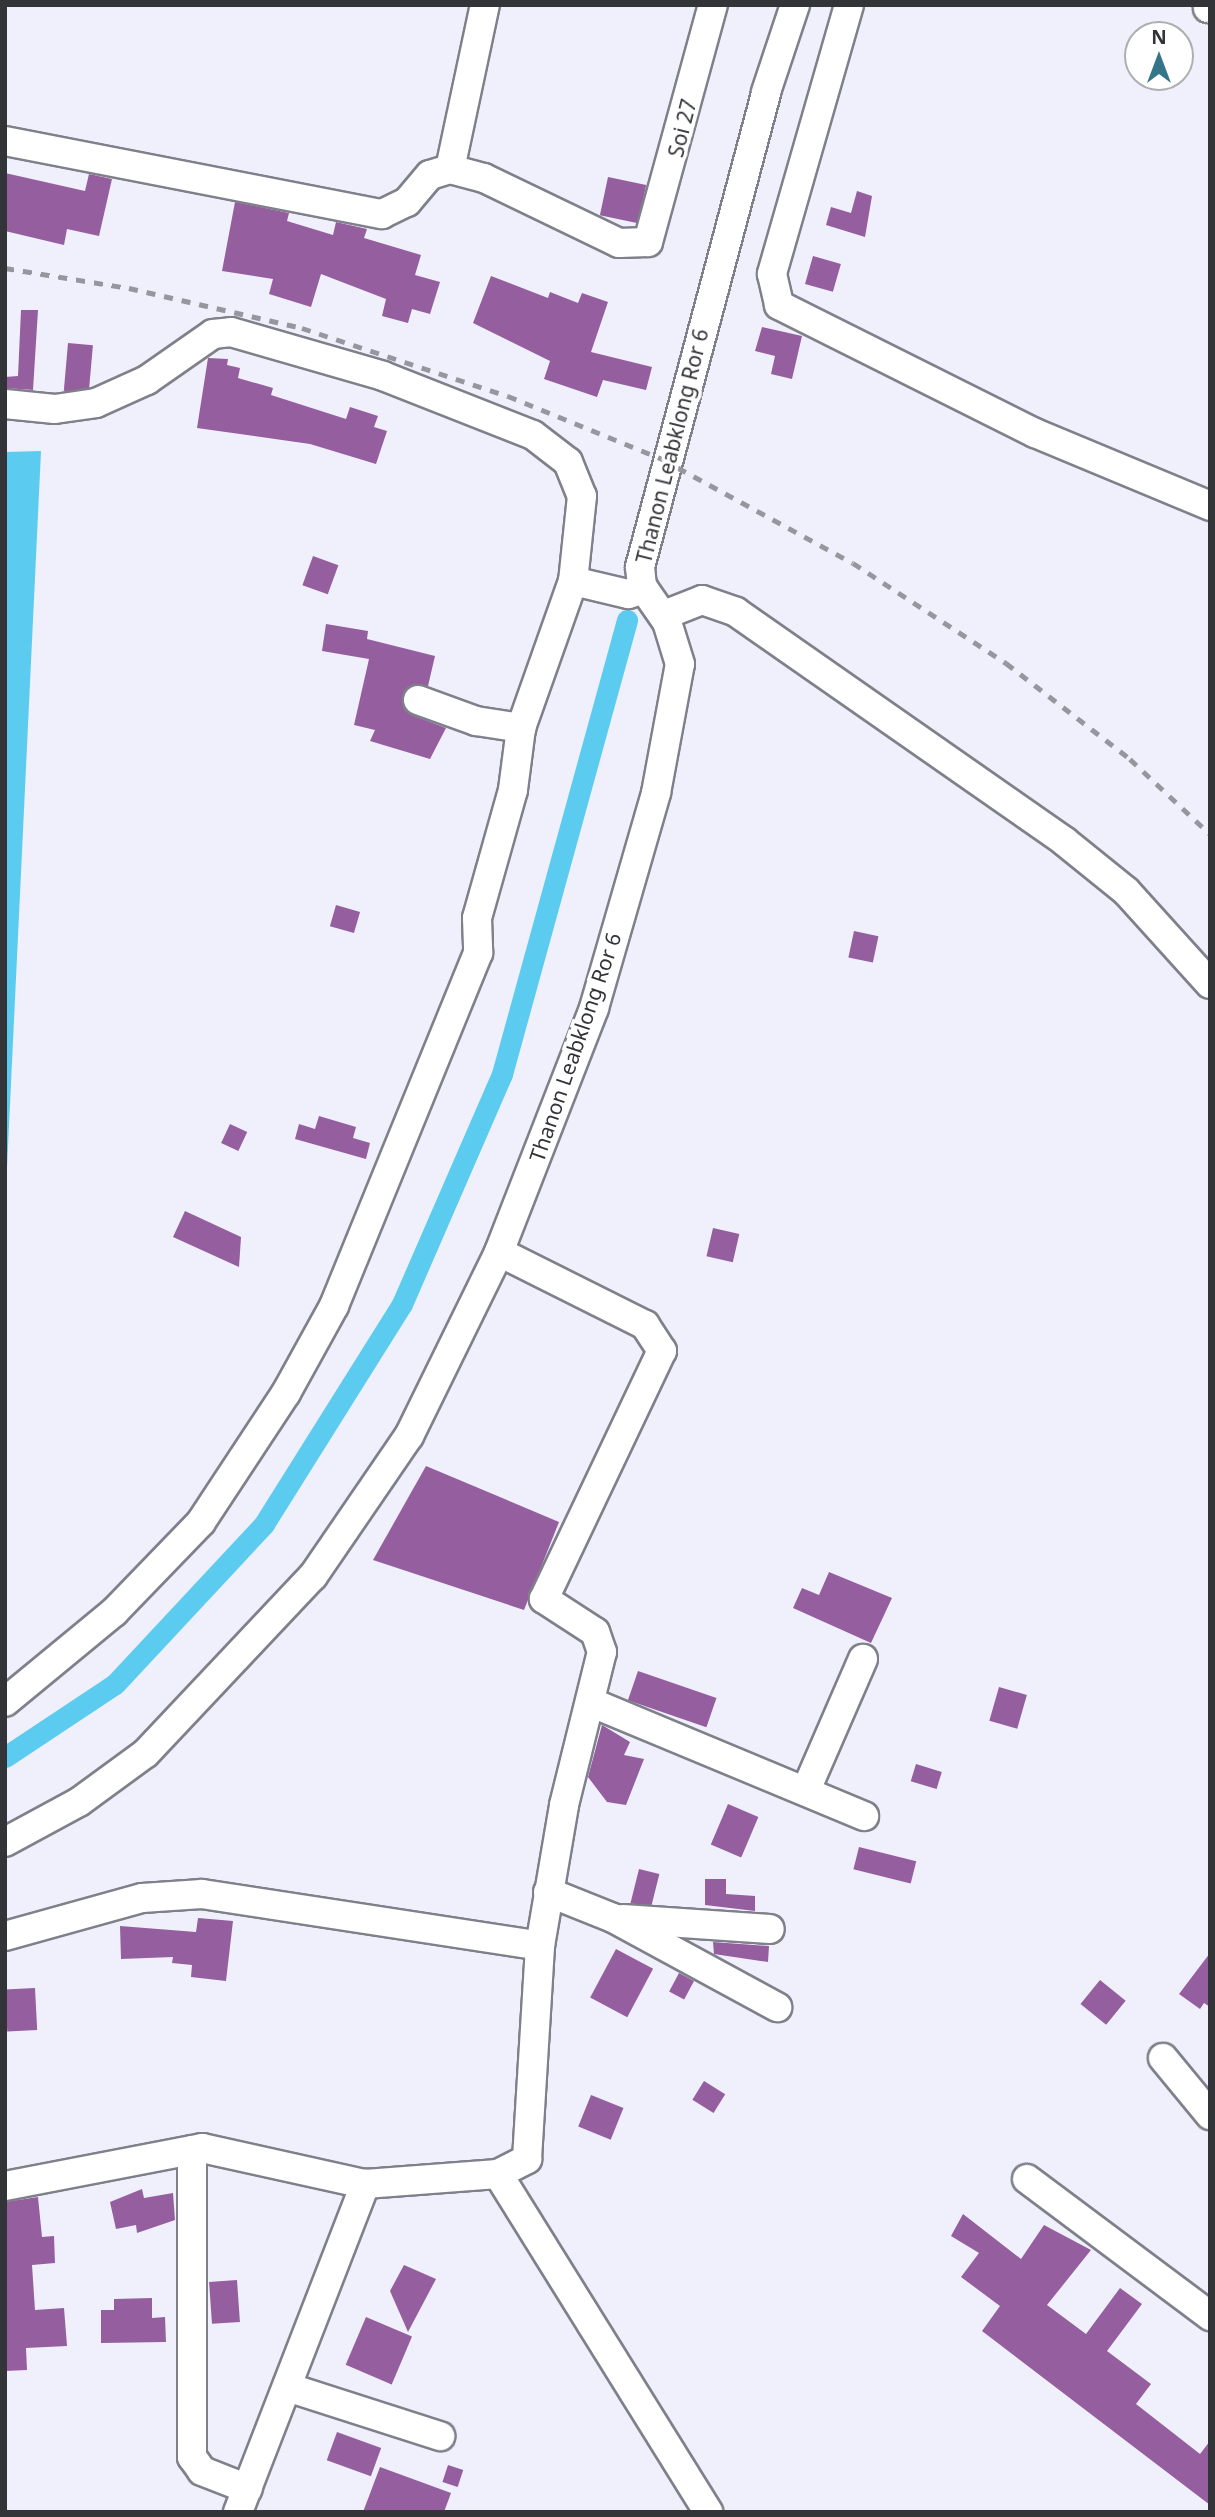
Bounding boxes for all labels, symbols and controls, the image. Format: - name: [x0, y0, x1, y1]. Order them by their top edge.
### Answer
- north arrow: [1124, 21, 1194, 91]
- text: N: [1151, 24, 1167, 50]
- street label: Soi 27: [663, 96, 701, 160]
- street label: Thanon Leabklong Ror 6: [631, 326, 713, 566]
- street label: Thanon Leabklong Ror 6: [524, 929, 626, 1165]

